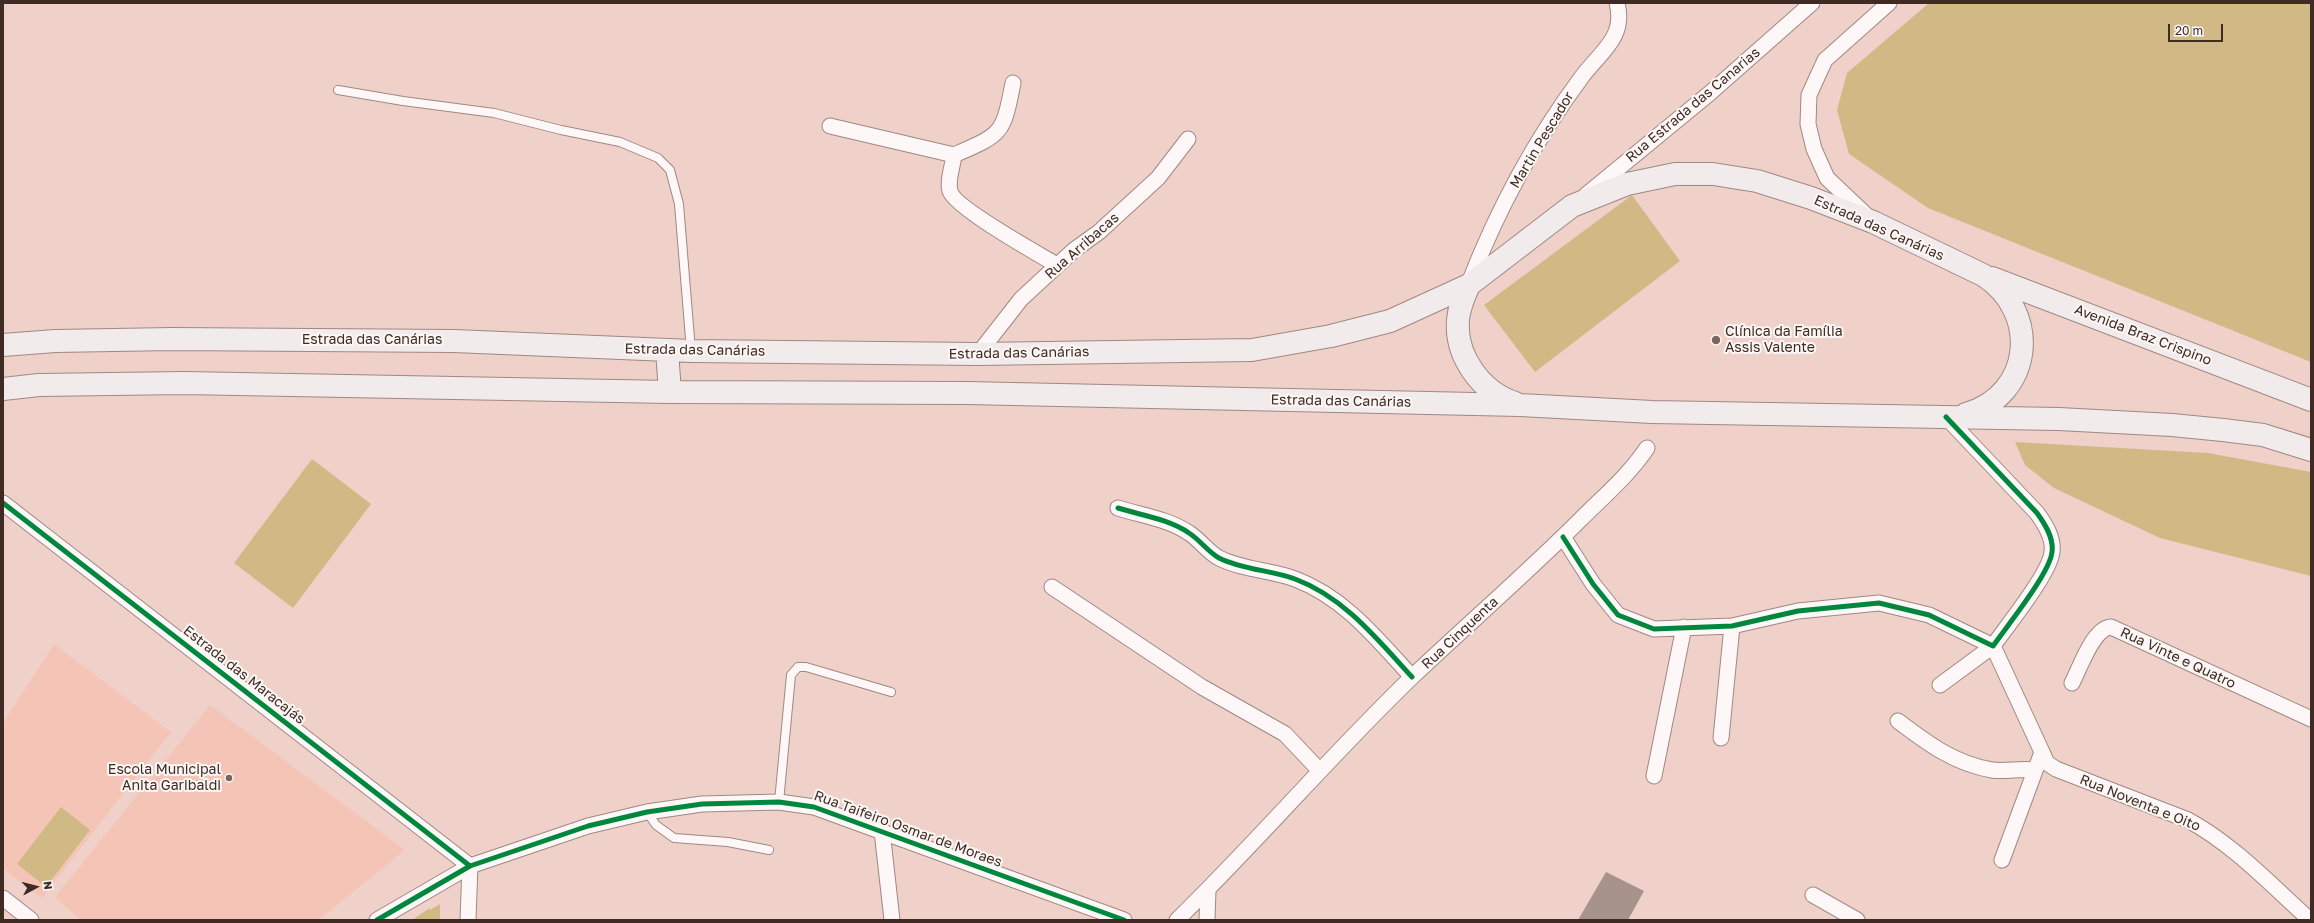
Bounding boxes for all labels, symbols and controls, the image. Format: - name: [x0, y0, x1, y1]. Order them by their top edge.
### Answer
- scale bar: [2170, 16, 2225, 42]
- text: 20 m: [2175, 23, 2203, 38]
- street label: Rua Estrada das Canarias: [1623, 44, 1763, 166]
- street label: Martin Pescador: [1507, 89, 1577, 191]
- street label: Estrada das Canárias: [1811, 192, 1947, 264]
- street label: Rua Arribacas: [1042, 209, 1122, 283]
- street label: Avenida Braz Crispino: [2072, 301, 2214, 369]
- place label: Clínica da Família Assis Valente: [1725, 324, 1843, 356]
- street label: Estrada das Canárias: [302, 332, 442, 348]
- marker: Clínica da Família Assis Valente: [1710, 334, 1722, 346]
- street label: Estrada das Canárias: [624, 340, 766, 360]
- street label: Estrada das Canárias: [948, 343, 1090, 363]
- street label: Estrada das Canárias: [1270, 391, 1412, 411]
- street label: Rua Cinquenta: [1418, 593, 1502, 673]
- street label: Estrada das Maracajás: [180, 622, 308, 728]
- street label: Rua Vinte e Quatro: [2118, 624, 2238, 692]
- place label: Escola Municipal Anita Garibaldi: [108, 762, 221, 794]
- street label: Rua Noventa e Oito: [2077, 771, 2203, 835]
- marker: Escola Municipal Anita Garibaldi: [224, 773, 234, 783]
- street label: Rua Taifeiro Osmar de Moraes: [812, 787, 1004, 871]
- north arrow: [16, 867, 56, 907]
- text: N: [41, 881, 55, 890]

